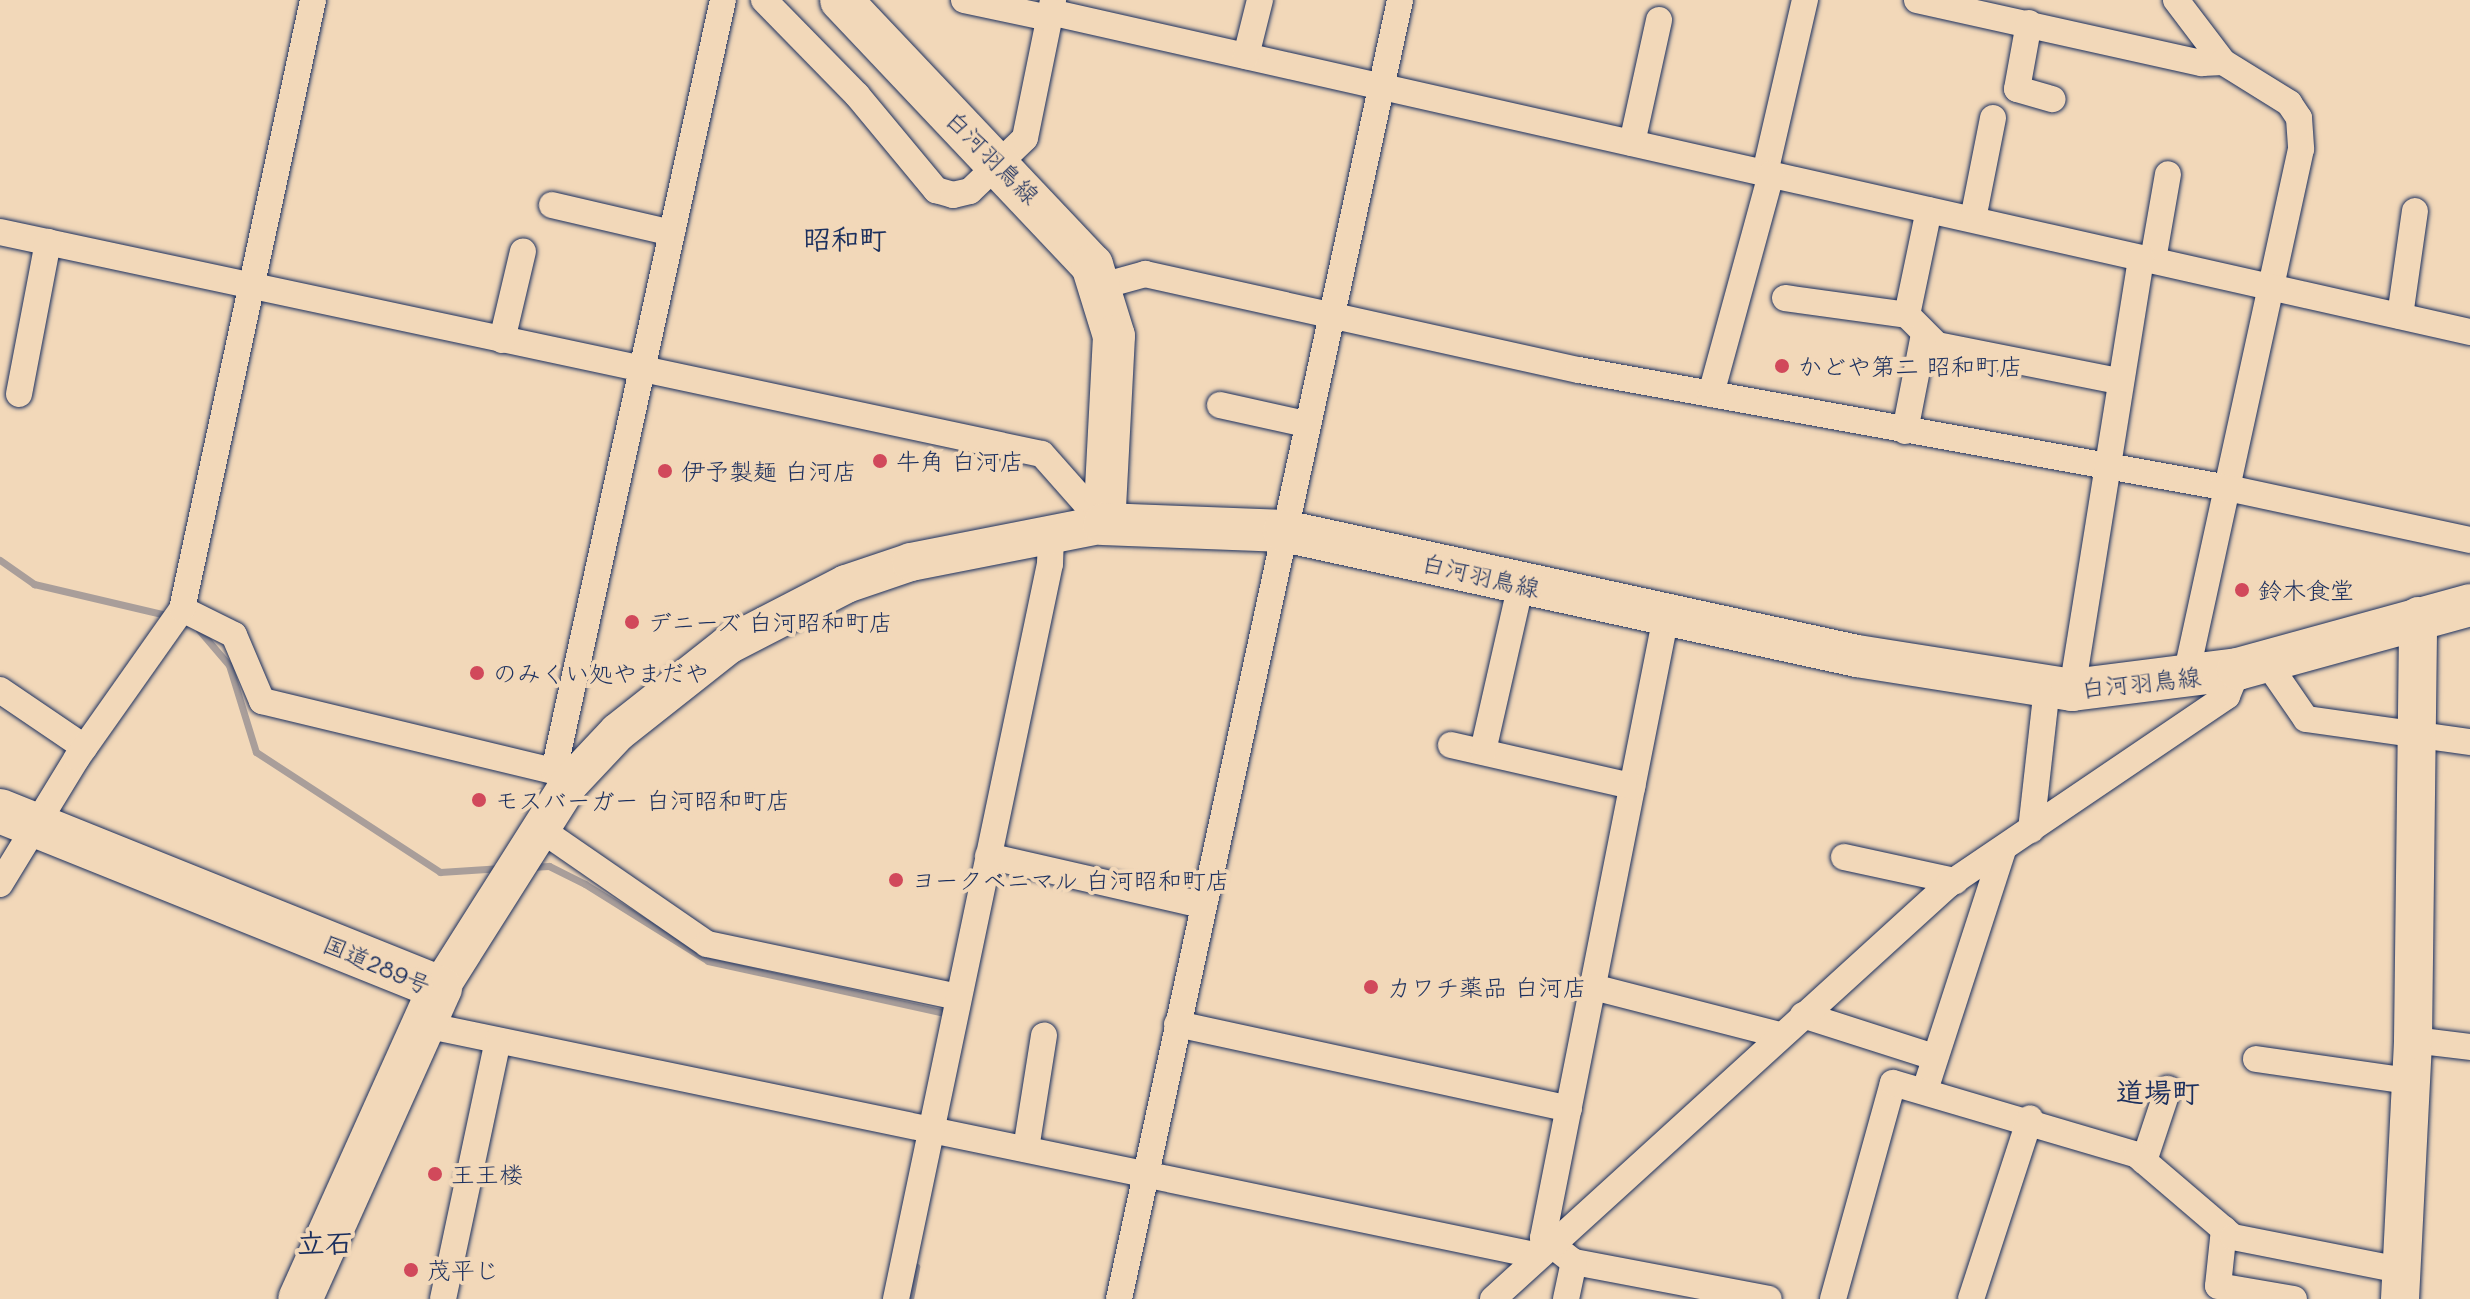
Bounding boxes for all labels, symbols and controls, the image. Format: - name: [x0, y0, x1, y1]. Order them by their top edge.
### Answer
- street label: 白河羽鳥線: [940, 104, 1046, 210]
- district label: 昭和町: [803, 221, 887, 255]
- place label: かどや第二 昭和町店: [1798, 352, 2022, 380]
- marker: かどや第二 昭和町店: [1773, 357, 1791, 375]
- place label: 牛角 白河店: [896, 447, 1024, 475]
- marker: 牛角 白河店: [871, 452, 889, 470]
- place label: 伊予製麺 白河店: [681, 457, 857, 485]
- marker: 伊予製麺 白河店: [656, 462, 674, 480]
- street label: 白河羽鳥線: [1419, 547, 1543, 603]
- place label: 鈴木食堂: [2258, 576, 2354, 604]
- marker: 鈴木食堂: [2233, 581, 2251, 599]
- place label: デニーズ 白河昭和町店: [648, 608, 895, 636]
- marker: デニーズ 白河昭和町店: [623, 613, 641, 631]
- place label: のみくい処やまだや: [493, 659, 709, 687]
- street label: 白河羽鳥線: [2080, 661, 2202, 703]
- marker: のみくい処やまだや: [468, 664, 486, 682]
- place label: モスバーガー 白河昭和町店: [495, 786, 791, 814]
- marker: モスバーガー 白河昭和町店: [470, 791, 488, 809]
- place label: ヨークベニマル 白河昭和町店: [912, 866, 1230, 894]
- marker: ヨークベニマル 白河昭和町店: [887, 871, 905, 889]
- street label: 国道289号: [319, 928, 435, 1000]
- place label: カワチ薬品 白河店: [1387, 973, 1587, 1001]
- marker: カワチ薬品 白河店: [1362, 978, 1380, 996]
- district label: 道場町: [2116, 1074, 2200, 1108]
- place label: 王王楼: [451, 1160, 523, 1188]
- marker: 王王楼: [426, 1165, 444, 1183]
- district label: 立石: [297, 1225, 353, 1259]
- place label: 茂平じ: [427, 1256, 499, 1284]
- marker: 茂平じ: [402, 1261, 420, 1279]

